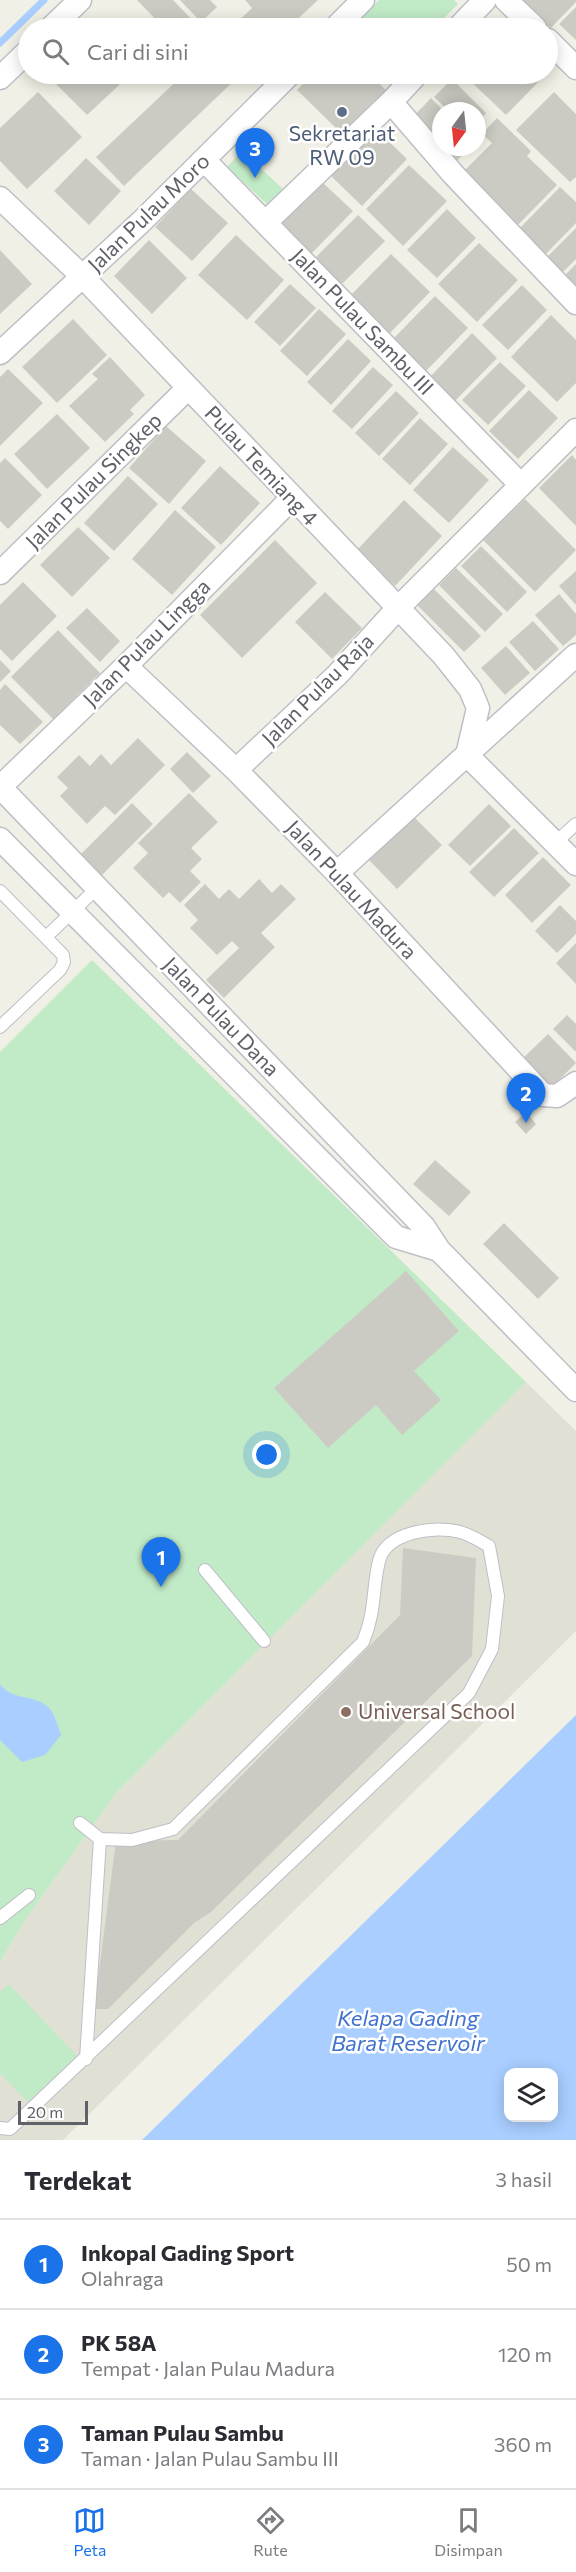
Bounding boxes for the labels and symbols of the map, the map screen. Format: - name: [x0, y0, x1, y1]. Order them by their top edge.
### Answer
- north arrow: [432, 102, 486, 156]
- marker: Sekretariat RW 09: [335, 105, 349, 119]
- place label: Sekretariat RW 09: [289, 120, 395, 169]
- pin: 3: [236, 128, 274, 178]
- street label: Jalan Pulau Moro: [82, 147, 214, 276]
- street label: Jalan Pulau Sambu III: [287, 243, 439, 399]
- street label: Pulau Temiang 4: [200, 400, 324, 530]
- street label: Jalan Pulau Singkep: [20, 407, 166, 553]
- street label: Jalan Pulau Lingga: [77, 573, 215, 711]
- street label: Jalan Pulau Raja: [256, 628, 378, 750]
- street label: Jalan Pulau Madura: [281, 815, 423, 963]
- street label: Jalan Pulau Dana: [159, 951, 285, 1081]
- pin: 2: [506, 1074, 546, 1123]
- your location: [252, 1440, 281, 1469]
- pin: 1: [142, 1538, 180, 1587]
- place label: Universal School: [358, 1698, 515, 1723]
- marker: Universal School: [339, 1705, 353, 1719]
- water label: Kelapa Gading Barat Reservoir: [331, 2004, 486, 2056]
- scale bar: [18, 2098, 88, 2126]

